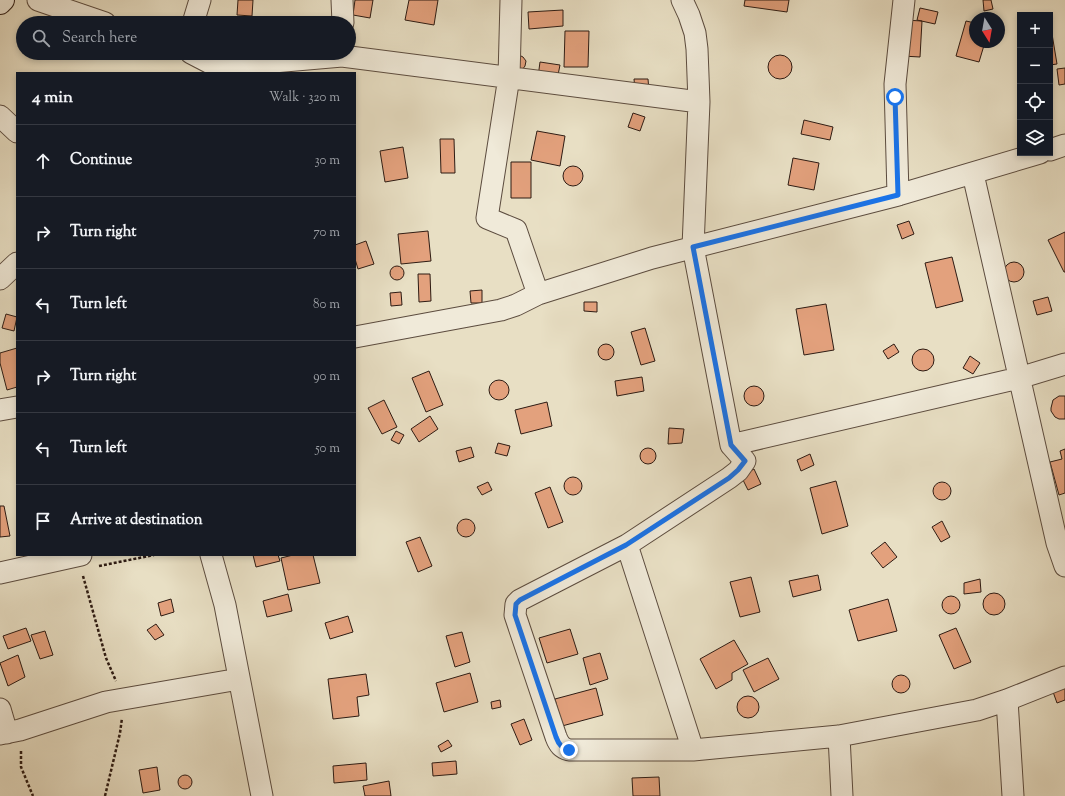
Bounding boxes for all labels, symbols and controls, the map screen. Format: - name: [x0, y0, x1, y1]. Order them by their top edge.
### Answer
- north arrow: [969, 12, 1005, 48]
- map controls: [1017, 12, 1053, 156]
- button: +: [1017, 12, 1053, 48]
- search box: [16, 16, 356, 60]
- icon: search: [30, 27, 52, 49]
- text: Search here: [62, 28, 137, 49]
- button: −: [1017, 48, 1053, 84]
- button: locate: [1017, 84, 1053, 120]
- text: 4 min: [32, 86, 73, 110]
- route start: [886, 88, 904, 106]
- text: Walk · 320 m: [269, 89, 340, 107]
- button: layers: [1017, 120, 1053, 156]
- icon: ahead: [32, 150, 54, 172]
- text: Continue: [70, 150, 132, 171]
- text: 30 m: [314, 152, 340, 170]
- icon: right: [32, 222, 54, 244]
- text: Turn right: [70, 222, 136, 243]
- text: 70 m: [313, 224, 340, 242]
- icon: left: [32, 294, 54, 316]
- text: Turn left: [70, 294, 127, 315]
- text: 80 m: [313, 296, 340, 314]
- icon: right: [32, 366, 54, 388]
- text: Turn right: [70, 366, 136, 387]
- text: 90 m: [313, 368, 340, 386]
- icon: left: [32, 438, 54, 460]
- text: Turn left: [70, 438, 127, 459]
- text: 50 m: [315, 440, 340, 458]
- icon: arrive: [32, 510, 54, 532]
- text: Arrive at destination: [70, 510, 203, 531]
- route end: [560, 741, 578, 759]

